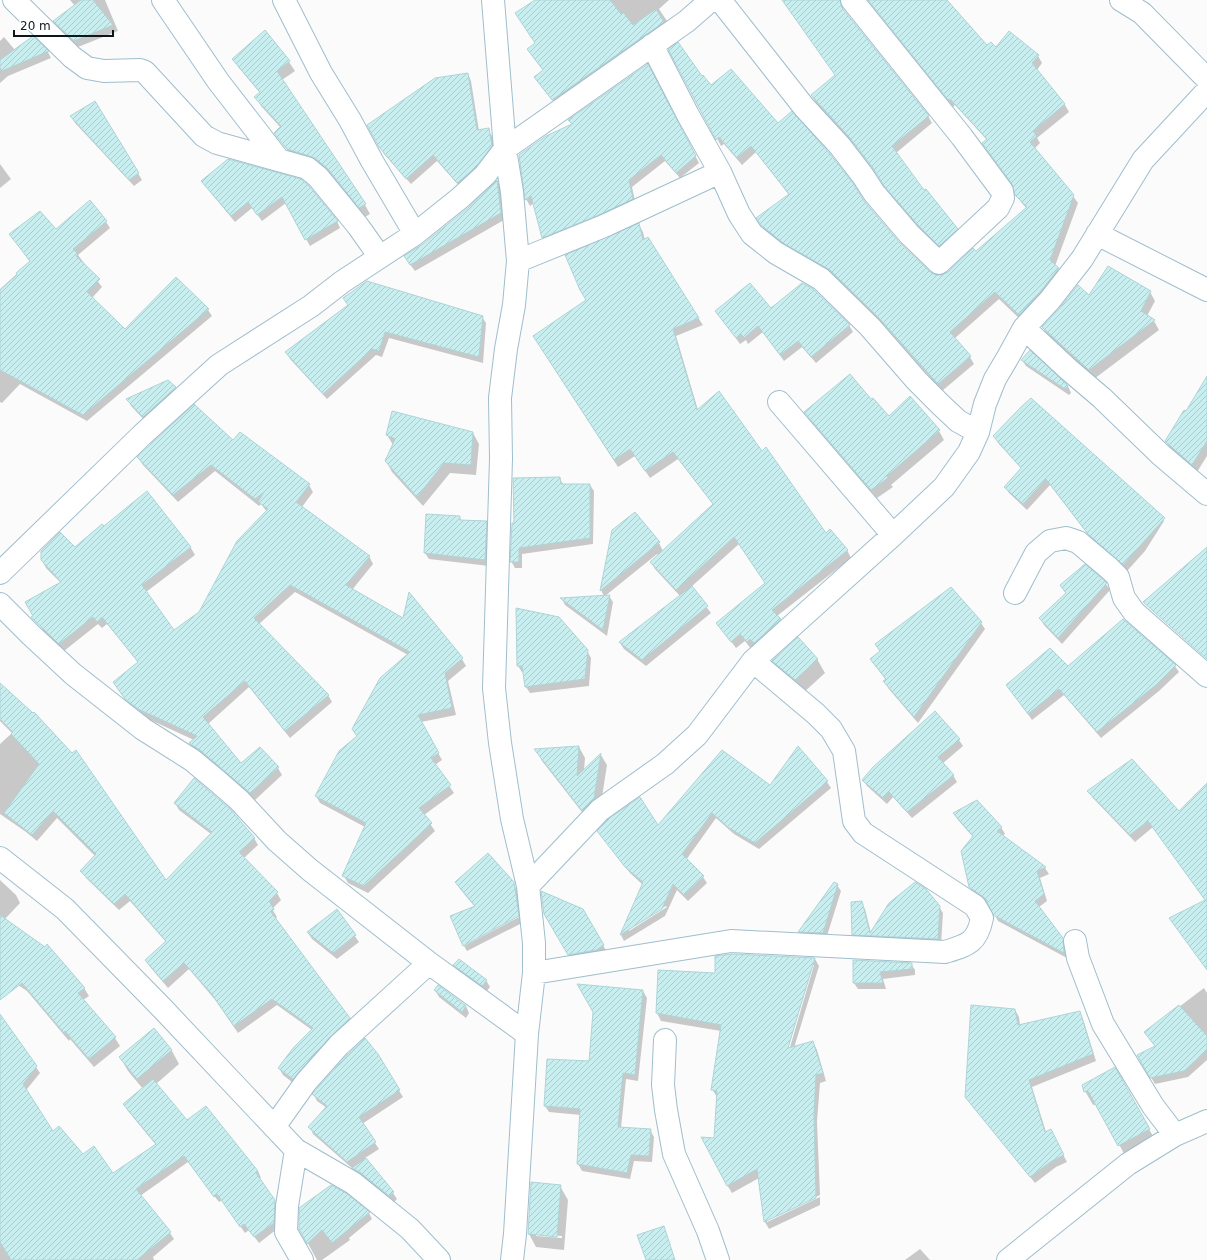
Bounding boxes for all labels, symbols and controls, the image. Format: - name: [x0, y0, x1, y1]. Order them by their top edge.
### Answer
- scale bar: [14, 12, 113, 38]
- text: 20 m: [20, 19, 51, 33]

